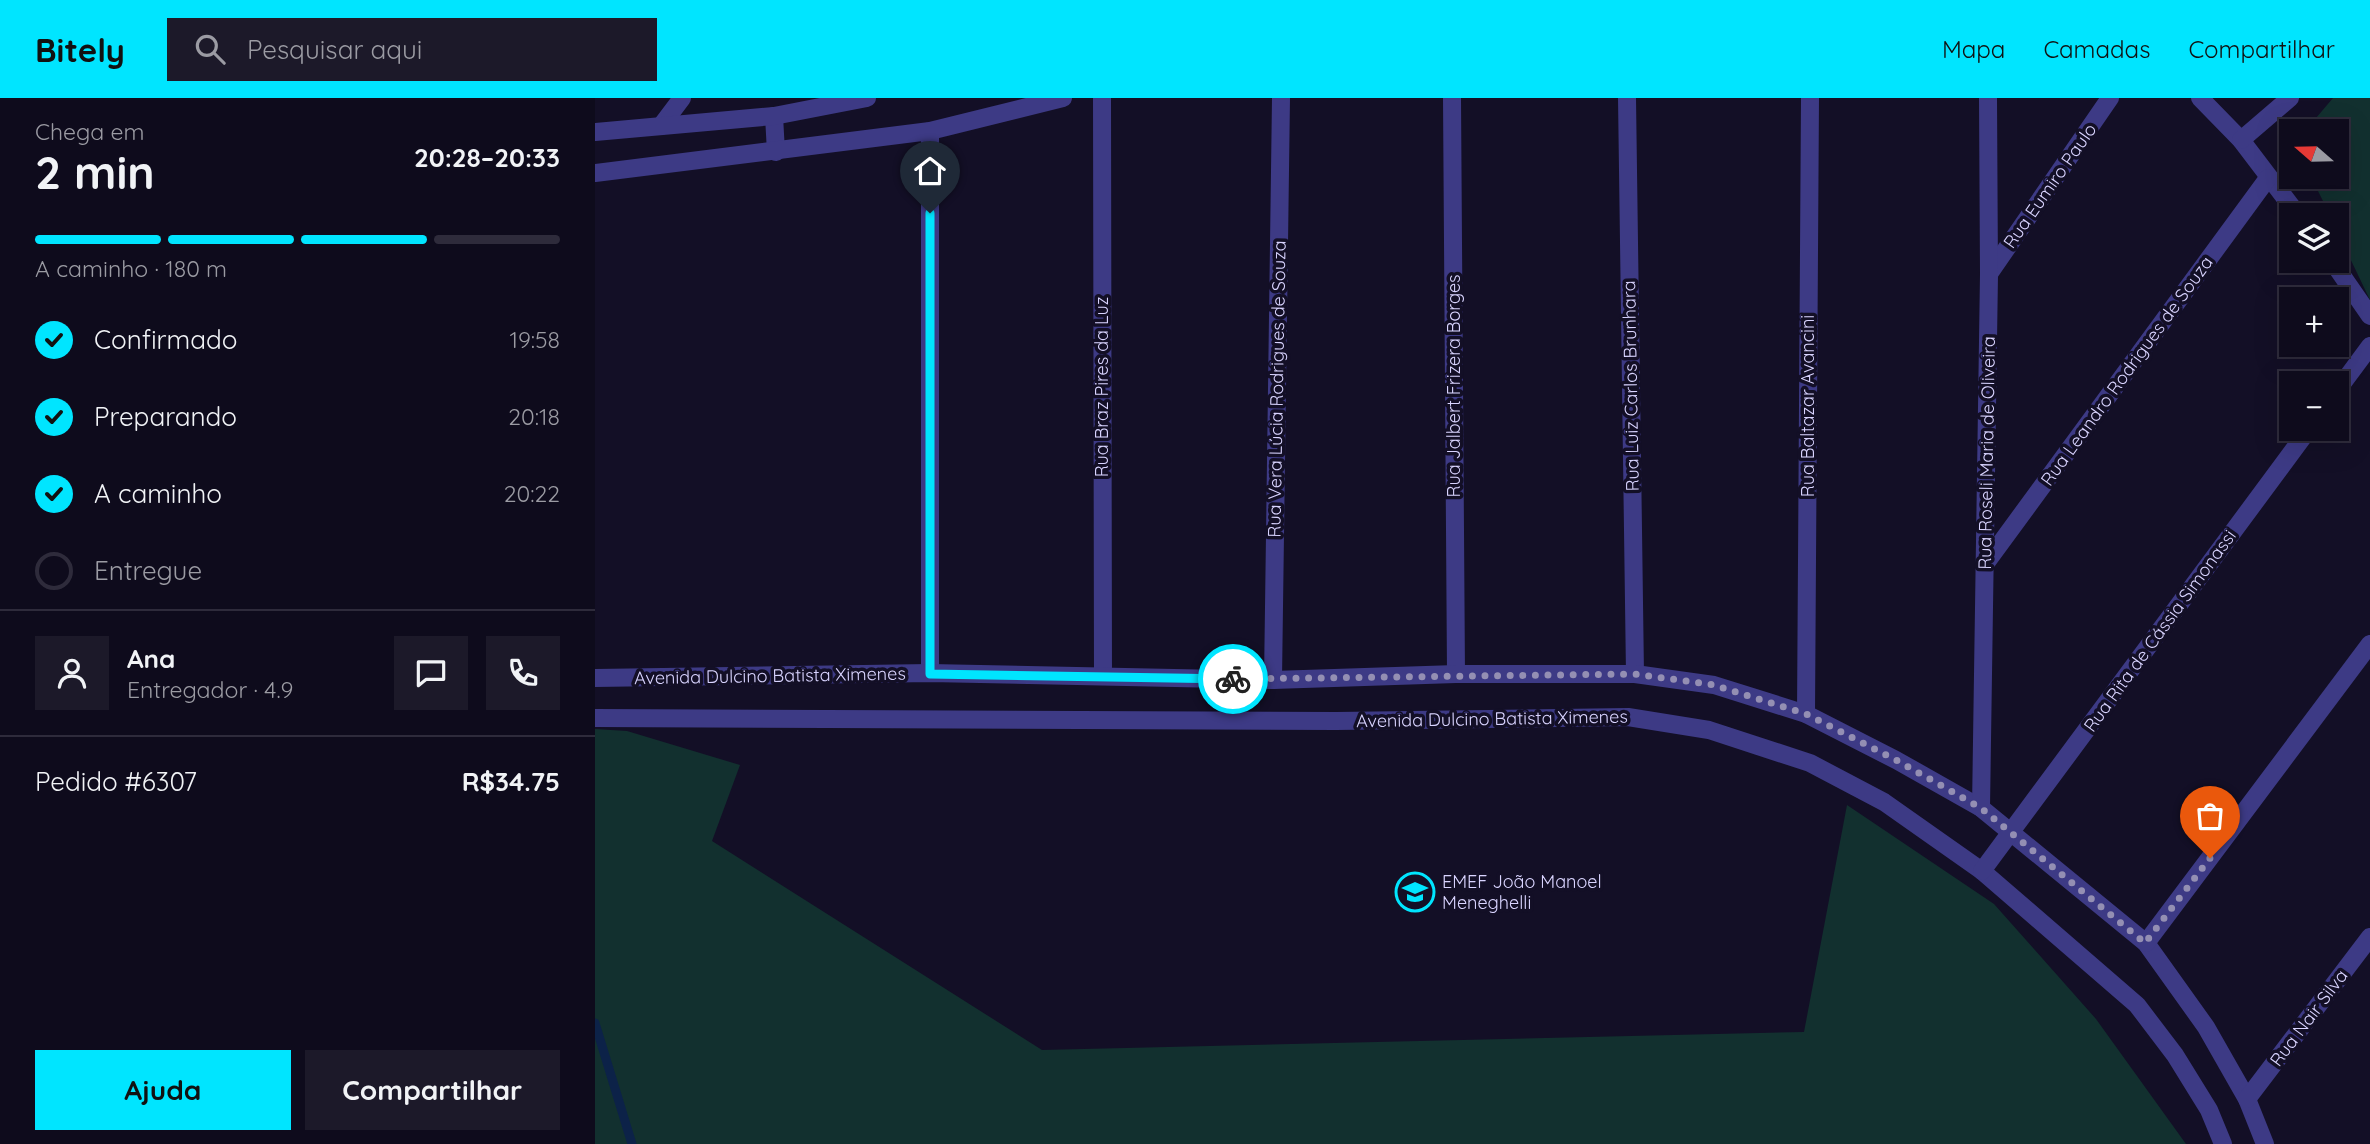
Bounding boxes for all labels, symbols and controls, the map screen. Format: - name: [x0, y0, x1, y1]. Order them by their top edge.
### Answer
- search box: [167, 18, 657, 81]
- text: Bitely: [35, 29, 125, 70]
- icon: search: [191, 30, 229, 68]
- text: Pesquisar aqui: [247, 33, 422, 66]
- text: Mapa: [1942, 34, 2005, 64]
- text: Camadas: [2043, 34, 2150, 64]
- text: Compartilhar: [2188, 34, 2335, 64]
- text: Chega em: [35, 117, 144, 146]
- street label: Rua Eumiro Paulo: [1998, 119, 2101, 253]
- north arrow: [2279, 119, 2349, 189]
- map controls: [2279, 119, 2349, 441]
- text: 20:28–20:33: [414, 141, 560, 174]
- pin: [900, 141, 960, 213]
- text: 2 min: [35, 143, 155, 201]
- icon: home: [911, 152, 949, 190]
- button: layers: [2279, 203, 2349, 273]
- street label: Rua Vera Lúcia Rodrigues de Souza: [1262, 240, 1291, 538]
- street label: Rua Leandro Rodrigues de Souza: [2035, 251, 2218, 490]
- text: A caminho · 180 m: [35, 254, 227, 283]
- street label: Rua Jalbert Frizera Borges: [1442, 275, 1465, 497]
- street label: Rua Luiz Carlos Brunhara: [1617, 280, 1644, 492]
- button: +: [2279, 287, 2349, 357]
- street label: Rua Braz Pires da Luz: [1090, 297, 1113, 477]
- street label: Rua Baltazar Avancini: [1796, 315, 1819, 497]
- icon: check: [35, 321, 73, 359]
- text: Confirmado: [94, 323, 238, 356]
- text: 19:58: [509, 325, 560, 354]
- street label: Rua Roseli Maria de Oliveira: [1973, 336, 2000, 570]
- button: −: [2279, 371, 2349, 441]
- icon: check: [35, 398, 73, 436]
- text: Preparando: [94, 400, 237, 433]
- text: 20:18: [508, 402, 560, 431]
- icon: check: [35, 475, 73, 513]
- text: A caminho: [94, 477, 222, 510]
- text: 20:22: [504, 479, 560, 508]
- street label: Rua Rita de Cássia Simonassi: [2078, 525, 2241, 736]
- text: Entregue: [94, 554, 202, 587]
- button: person: [35, 636, 109, 710]
- button: chat: [394, 636, 468, 710]
- button: phone: [486, 636, 560, 710]
- text: Ana: [127, 642, 175, 675]
- courier: [1198, 644, 1268, 714]
- icon: bike: [1214, 660, 1252, 698]
- street label: Avenida Dulcino Batista Ximenes: [634, 662, 906, 689]
- text: Entregador · 4.9: [127, 675, 293, 704]
- street label: Avenida Dulcino Batista Ximenes: [1356, 705, 1628, 732]
- text: Pedido #6307: [35, 765, 197, 798]
- text: R$34.75: [462, 765, 560, 798]
- pin: [2180, 786, 2240, 858]
- icon: bag: [2191, 797, 2229, 835]
- place label: EMEF João Manoel Meneghelli: [1442, 870, 1602, 914]
- school or university icon: EMEF João Manoel Meneghelli: [1394, 871, 1436, 913]
- street label: Rua Nair Silva: [2265, 965, 2353, 1071]
- button: Ajuda: [35, 1050, 291, 1130]
- button: Compartilhar: [305, 1050, 560, 1130]

